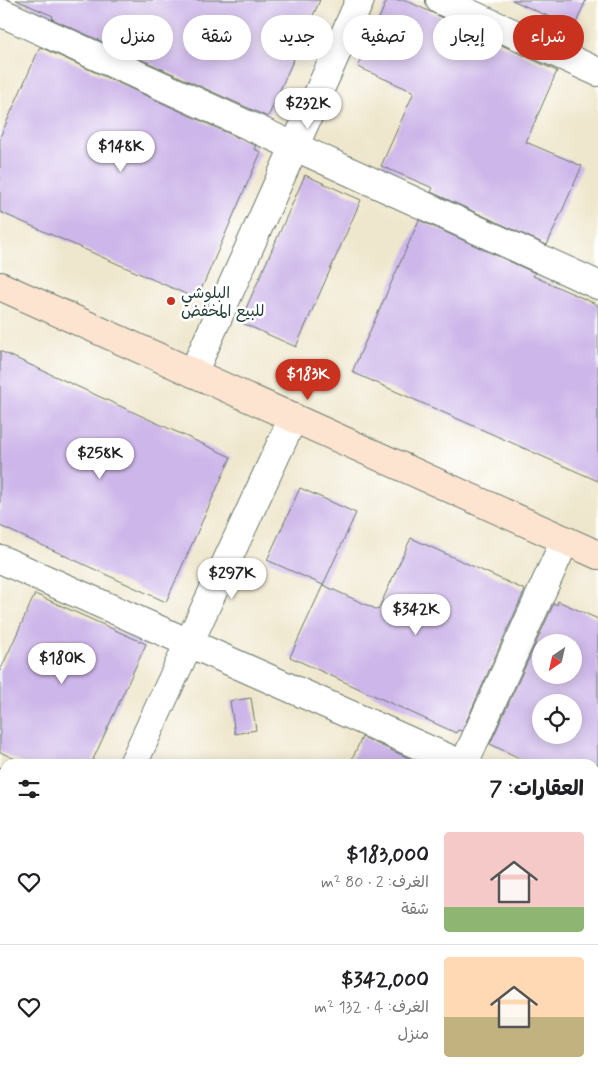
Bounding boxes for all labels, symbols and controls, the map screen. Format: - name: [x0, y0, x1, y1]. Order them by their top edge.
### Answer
- chip: منزل: [102, 15, 173, 60]
- chip: شقة: [183, 15, 251, 60]
- chip: جديد: [261, 15, 333, 60]
- chip: تصفية: [343, 15, 423, 60]
- chip: إيجار: [433, 15, 503, 60]
- chip: شراء: [513, 15, 584, 60]
- pin: $232K: [273, 88, 343, 130]
- text: $232K: [286, 93, 330, 114]
- pin: $148K: [86, 130, 156, 173]
- text: $148K: [98, 136, 144, 157]
- place label: البلوشي للبيع المخفض: [181, 283, 264, 322]
- marker: البلوشي للبيع المخفض: [165, 295, 177, 307]
- pin: $183K: [273, 358, 343, 401]
- text: $183K: [286, 364, 330, 385]
- pin: $258K: [65, 438, 135, 480]
- text: $258K: [77, 443, 123, 464]
- pin: $297K: [197, 558, 267, 600]
- text: $297K: [208, 563, 256, 584]
- pin: $342K: [381, 594, 451, 636]
- text: $342K: [392, 599, 440, 620]
- north arrow: [532, 634, 582, 684]
- map controls: [532, 634, 582, 744]
- pin: $180K: [27, 642, 97, 685]
- text: $180K: [39, 648, 85, 669]
- button: locate: [532, 694, 582, 744]
- icon: filters: [15, 775, 43, 803]
- text: العقارات: 7: [490, 775, 584, 803]
- text: $183,000: [346, 841, 429, 869]
- icon: home: [484, 852, 544, 912]
- icon: heart: [15, 868, 43, 896]
- text: الغرف: 2 · 80 m²: [321, 872, 429, 893]
- text: شقة: [401, 899, 429, 920]
- text: $342,000: [341, 966, 429, 994]
- icon: home: [484, 977, 544, 1037]
- icon: heart: [15, 993, 43, 1021]
- text: الغرف: 4 · 132 m²: [314, 997, 429, 1018]
- text: منزل: [397, 1024, 429, 1045]

